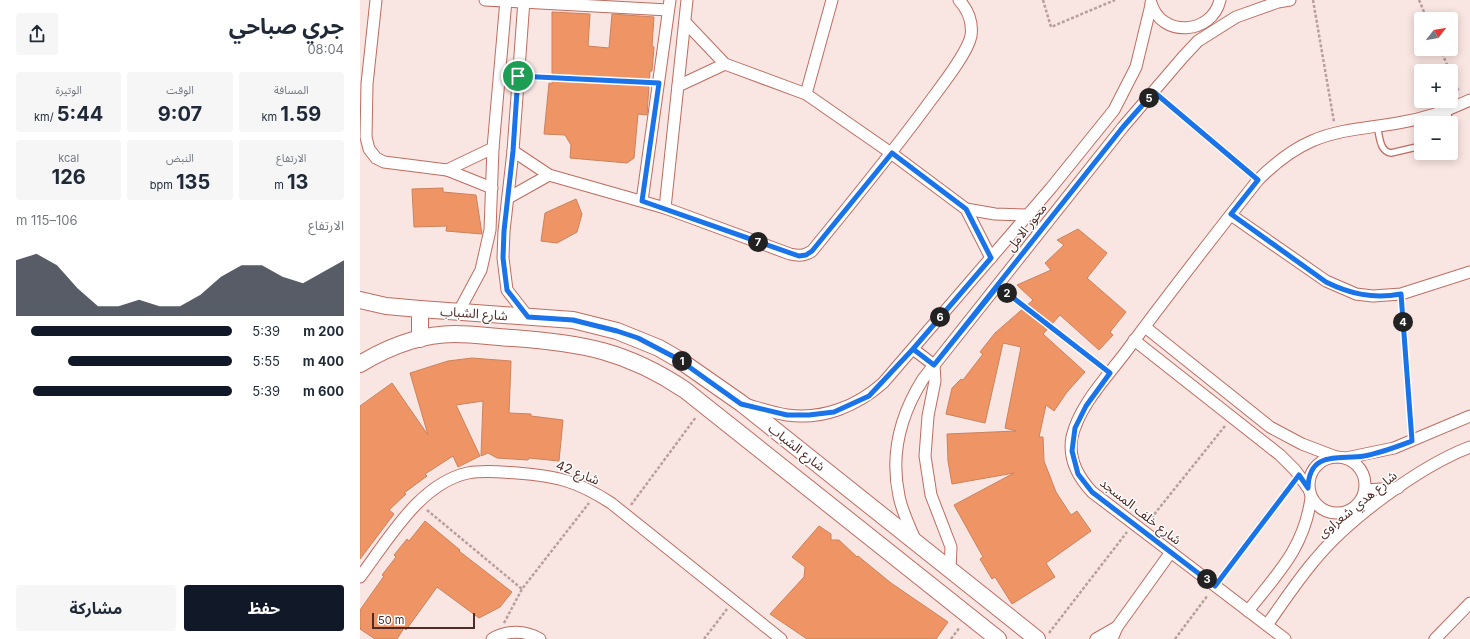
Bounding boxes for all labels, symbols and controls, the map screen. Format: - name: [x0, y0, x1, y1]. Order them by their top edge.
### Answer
- north arrow: [1414, 12, 1458, 56]
- map controls: [1414, 12, 1458, 160]
- button: share: [16, 13, 58, 55]
- text: جري صباحي: [229, 13, 344, 39]
- text: 08:04: [307, 41, 344, 57]
- pin: [501, 59, 535, 93]
- button: +: [1414, 64, 1458, 108]
- icon: arrive: [507, 65, 529, 87]
- text: الوتيرة: [55, 83, 82, 97]
- text: الوقت: [166, 83, 194, 97]
- text: المسافة: [274, 83, 309, 97]
- pin: 5: [1139, 88, 1159, 108]
- text: 5: [1145, 91, 1153, 105]
- text: 5:44: [57, 102, 103, 126]
- text: 9:07: [158, 102, 202, 126]
- text: 1.59: [280, 102, 321, 126]
- text: /km: [34, 110, 57, 124]
- text: km: [261, 110, 280, 124]
- button: −: [1414, 116, 1458, 160]
- text: kcal: [58, 151, 79, 165]
- text: النبض: [166, 151, 194, 165]
- text: الارتفاع: [276, 151, 306, 165]
- text: 126: [52, 165, 86, 189]
- text: 135: [176, 170, 210, 194]
- text: 13: [287, 170, 308, 194]
- text: bpm: [150, 178, 176, 192]
- text: m: [274, 178, 287, 192]
- street label: محور الامل: [1002, 200, 1051, 255]
- text: 106–115 m: [16, 212, 78, 228]
- text: الارتفاع: [308, 217, 344, 233]
- pin: 7: [748, 232, 768, 252]
- text: 7: [755, 235, 761, 249]
- pin: 2: [997, 283, 1017, 303]
- text: 2: [1004, 286, 1010, 300]
- street label: شارع الشباب: [439, 303, 508, 326]
- pin: 6: [930, 307, 950, 327]
- text: 6: [936, 310, 944, 324]
- pin: 4: [1393, 312, 1413, 332]
- text: 4: [1399, 315, 1407, 329]
- text: 5:39: [252, 323, 280, 339]
- text: 200 m: [303, 323, 344, 339]
- pin: 1: [672, 351, 692, 371]
- text: 5:55: [253, 353, 280, 369]
- text: 400 m: [303, 353, 344, 369]
- text: 1: [680, 354, 684, 368]
- text: 5:39: [252, 383, 280, 399]
- text: 600 m: [303, 383, 344, 399]
- street label: شارع الشباب: [764, 420, 829, 476]
- street label: شارع 42: [553, 456, 602, 490]
- street label: شارع هدي شعراوى: [1314, 467, 1402, 543]
- street label: شارع خلف المسجد: [1095, 474, 1185, 550]
- pin: 3: [1197, 569, 1217, 589]
- text: 3: [1203, 572, 1211, 586]
- button: مشاركة: [16, 585, 176, 631]
- button: حفظ: [184, 585, 344, 631]
- scale bar: [372, 611, 475, 630]
- text: 50 m: [378, 613, 404, 627]

